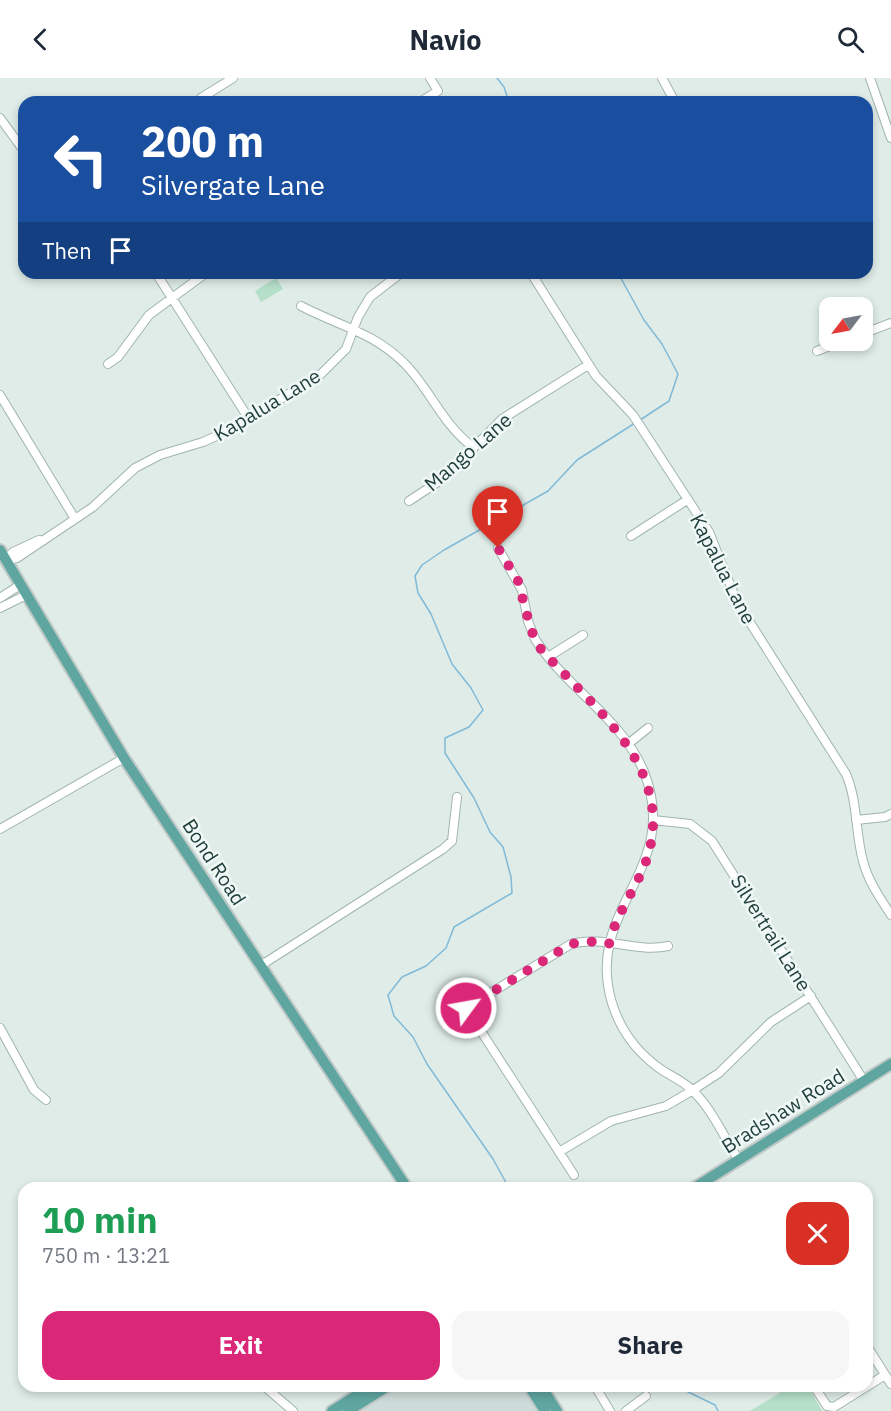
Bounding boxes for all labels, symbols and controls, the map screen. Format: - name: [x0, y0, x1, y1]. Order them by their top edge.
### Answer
- text: Navio: [409, 22, 482, 57]
- icon: back: [24, 23, 57, 56]
- icon: search: [834, 23, 867, 56]
- text: 200 m: [141, 114, 264, 169]
- icon: left: [42, 120, 120, 198]
- text: Silvergate Lane: [141, 167, 325, 202]
- icon: arrive: [104, 234, 137, 267]
- text: Then: [42, 236, 92, 265]
- north arrow: [819, 297, 873, 351]
- map controls: [819, 297, 873, 351]
- street label: Kapalua Lane: [208, 362, 325, 447]
- street label: Mango Lane: [418, 406, 517, 497]
- pin: [472, 486, 523, 548]
- icon: arrive: [481, 495, 514, 528]
- street label: Kapalua Lane: [684, 509, 763, 629]
- street label: Bond Road: [176, 813, 252, 910]
- street label: Silvertrail Lane: [725, 869, 818, 996]
- position arrow: [434, 976, 498, 1040]
- street label: Bradshaw Road: [716, 1062, 849, 1159]
- text: 10 min: [42, 1196, 158, 1243]
- button: close: [786, 1202, 849, 1265]
- text: 750 m · 13:21: [42, 1242, 170, 1269]
- button: Exit: [42, 1311, 440, 1380]
- button: Share: [452, 1311, 849, 1380]

